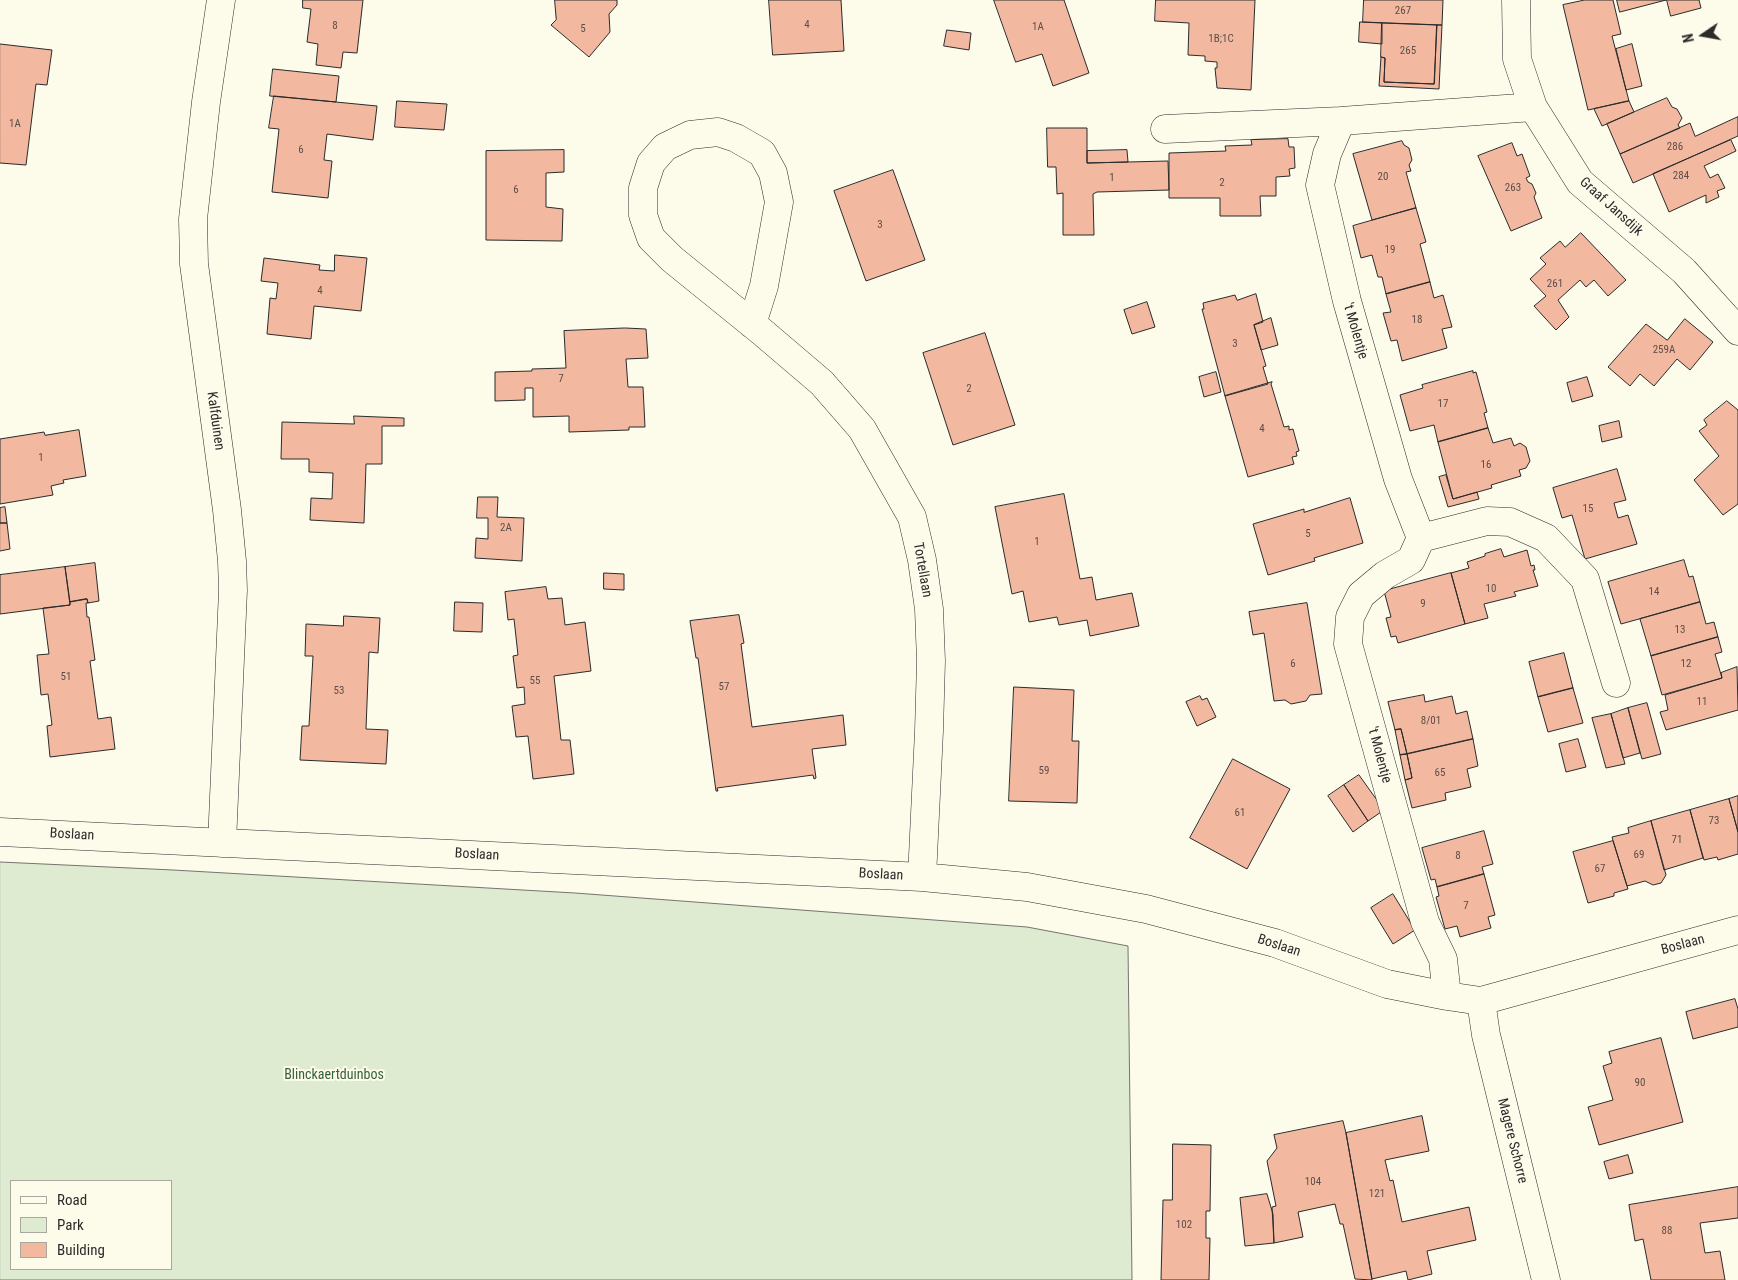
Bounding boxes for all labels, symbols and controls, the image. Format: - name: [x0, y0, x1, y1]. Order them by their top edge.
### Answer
- house number: 267: [1395, 4, 1411, 18]
- north arrow: [1678, 10, 1728, 60]
- house number: 4: [804, 18, 810, 32]
- house number: 8: [332, 19, 338, 33]
- house number: 1A: [1032, 20, 1044, 34]
- house number: 5: [580, 22, 586, 36]
- house number: 1B;1C: [1208, 32, 1234, 46]
- text: N: [1680, 32, 1697, 44]
- house number: 265: [1400, 44, 1416, 58]
- house number: 1A: [9, 117, 21, 131]
- house number: 286: [1667, 140, 1683, 154]
- house number: 6: [298, 143, 304, 157]
- house number: 284: [1673, 169, 1689, 183]
- house number: 20: [1378, 170, 1388, 184]
- house number: 1: [1109, 171, 1115, 185]
- street label: Graaf Jansdijk: [1576, 174, 1646, 240]
- house number: 2: [1219, 176, 1225, 190]
- house number: 263: [1505, 181, 1521, 195]
- house number: 6: [513, 183, 519, 197]
- house number: 3: [877, 218, 883, 232]
- house number: 19: [1385, 243, 1395, 257]
- house number: 261: [1547, 277, 1563, 291]
- house number: 4: [317, 284, 323, 298]
- street label: 't Molentje: [1339, 301, 1371, 361]
- house number: 18: [1412, 313, 1422, 327]
- house number: 3: [1232, 337, 1238, 351]
- house number: 259A: [1653, 343, 1675, 357]
- house number: 7: [558, 372, 564, 386]
- house number: 2: [966, 382, 972, 396]
- street label: Kalfduinen: [203, 391, 227, 451]
- house number: 17: [1438, 397, 1448, 411]
- house number: 4: [1259, 422, 1265, 436]
- house number: 1: [38, 451, 44, 465]
- house number: 16: [1481, 458, 1491, 472]
- house number: 15: [1583, 502, 1593, 516]
- house number: 2A: [500, 521, 512, 535]
- house number: 5: [1305, 527, 1311, 541]
- house number: 1: [1034, 535, 1040, 549]
- street label: Tortellaan: [909, 541, 935, 599]
- house number: 10: [1486, 582, 1496, 596]
- house number: 14: [1649, 585, 1659, 599]
- house number: 9: [1420, 597, 1426, 611]
- house number: 13: [1675, 623, 1685, 637]
- house number: 6: [1290, 657, 1296, 671]
- house number: 12: [1681, 657, 1691, 671]
- house number: 51: [61, 670, 71, 684]
- house number: 55: [530, 674, 540, 688]
- house number: 57: [719, 680, 729, 694]
- house number: 53: [334, 684, 344, 698]
- house number: 11: [1697, 695, 1707, 709]
- house number: 8/01: [1421, 714, 1441, 728]
- street label: 't Molentje: [1363, 725, 1395, 785]
- house number: 59: [1039, 764, 1049, 778]
- house number: 65: [1435, 766, 1445, 780]
- house number: 61: [1235, 806, 1245, 820]
- house number: 73: [1709, 814, 1719, 828]
- street label: Boslaan: [49, 825, 95, 845]
- house number: 71: [1672, 833, 1682, 847]
- street label: Boslaan: [454, 845, 500, 865]
- house number: 69: [1634, 848, 1644, 862]
- house number: 8: [1455, 849, 1461, 863]
- house number: 67: [1595, 862, 1605, 876]
- street label: Boslaan: [858, 865, 904, 885]
- house number: 7: [1463, 899, 1469, 913]
- street label: Boslaan: [1255, 931, 1303, 961]
- street label: Boslaan: [1659, 931, 1707, 959]
- park label: Blinckaertduinbos: [284, 1067, 384, 1083]
- house number: 90: [1635, 1076, 1645, 1090]
- street label: Magere Schorre: [1493, 1097, 1531, 1185]
- house number: 104: [1305, 1175, 1321, 1189]
- legend: [10, 1180, 172, 1270]
- house number: 121: [1369, 1187, 1385, 1201]
- text: Road: [57, 1191, 87, 1209]
- text: Park: [57, 1216, 84, 1234]
- house number: 102: [1176, 1218, 1192, 1232]
- house number: 88: [1662, 1224, 1672, 1238]
- text: Building: [57, 1241, 105, 1259]

